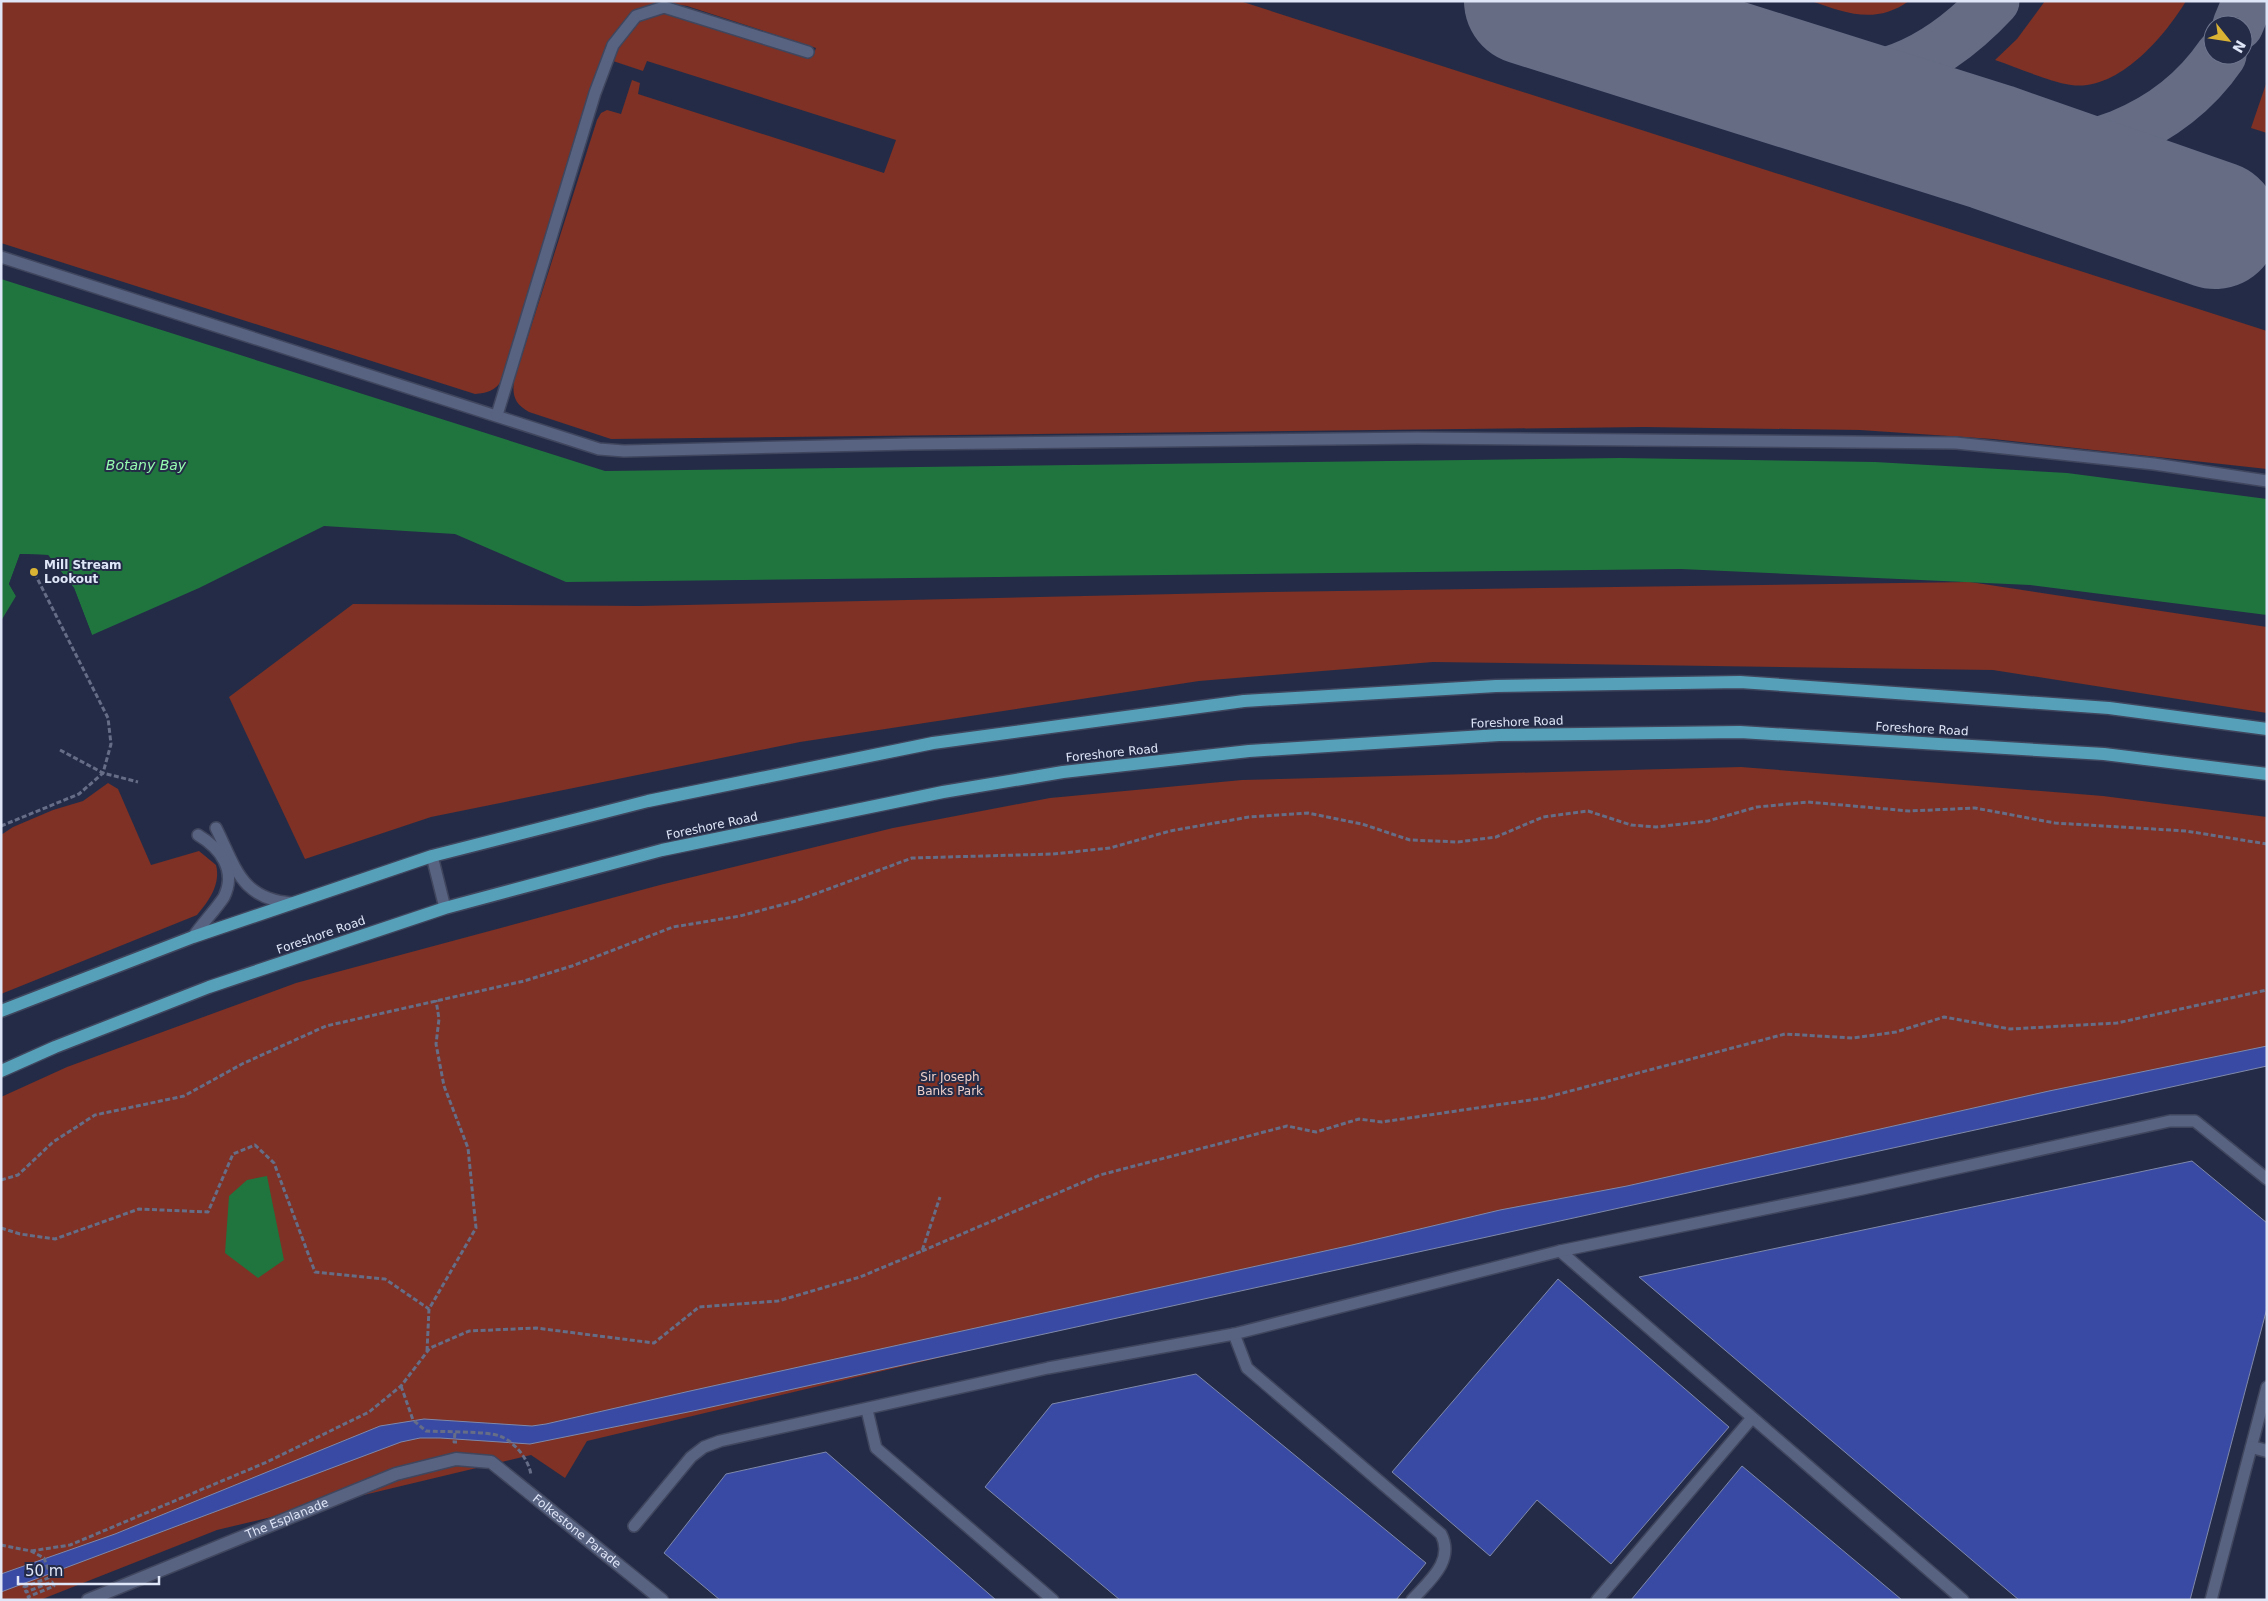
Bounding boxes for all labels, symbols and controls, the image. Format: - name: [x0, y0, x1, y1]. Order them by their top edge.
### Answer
- north arrow: [2203, 15, 2253, 65]
- text: N: [2229, 37, 2249, 56]
- water label: Botany Bay: [106, 457, 187, 473]
- place label: Mill Stream Lookout: [44, 558, 122, 586]
- marker: Mill Stream Lookout: [28, 566, 40, 578]
- street label: Foreshore Road: [1470, 713, 1564, 731]
- street label: Foreshore Road: [1875, 720, 1969, 738]
- street label: Foreshore Road: [1065, 741, 1159, 765]
- street label: Foreshore Road: [665, 809, 759, 843]
- street label: Foreshore Road: [275, 913, 367, 957]
- park label: Sir Joseph Banks Park: [917, 1070, 983, 1098]
- street label: Folkestone Parade: [530, 1491, 624, 1571]
- street label: The Esplanade: [243, 1495, 331, 1542]
- scale bar: [18, 1554, 159, 1586]
- text: 50 m: [25, 1562, 63, 1580]

